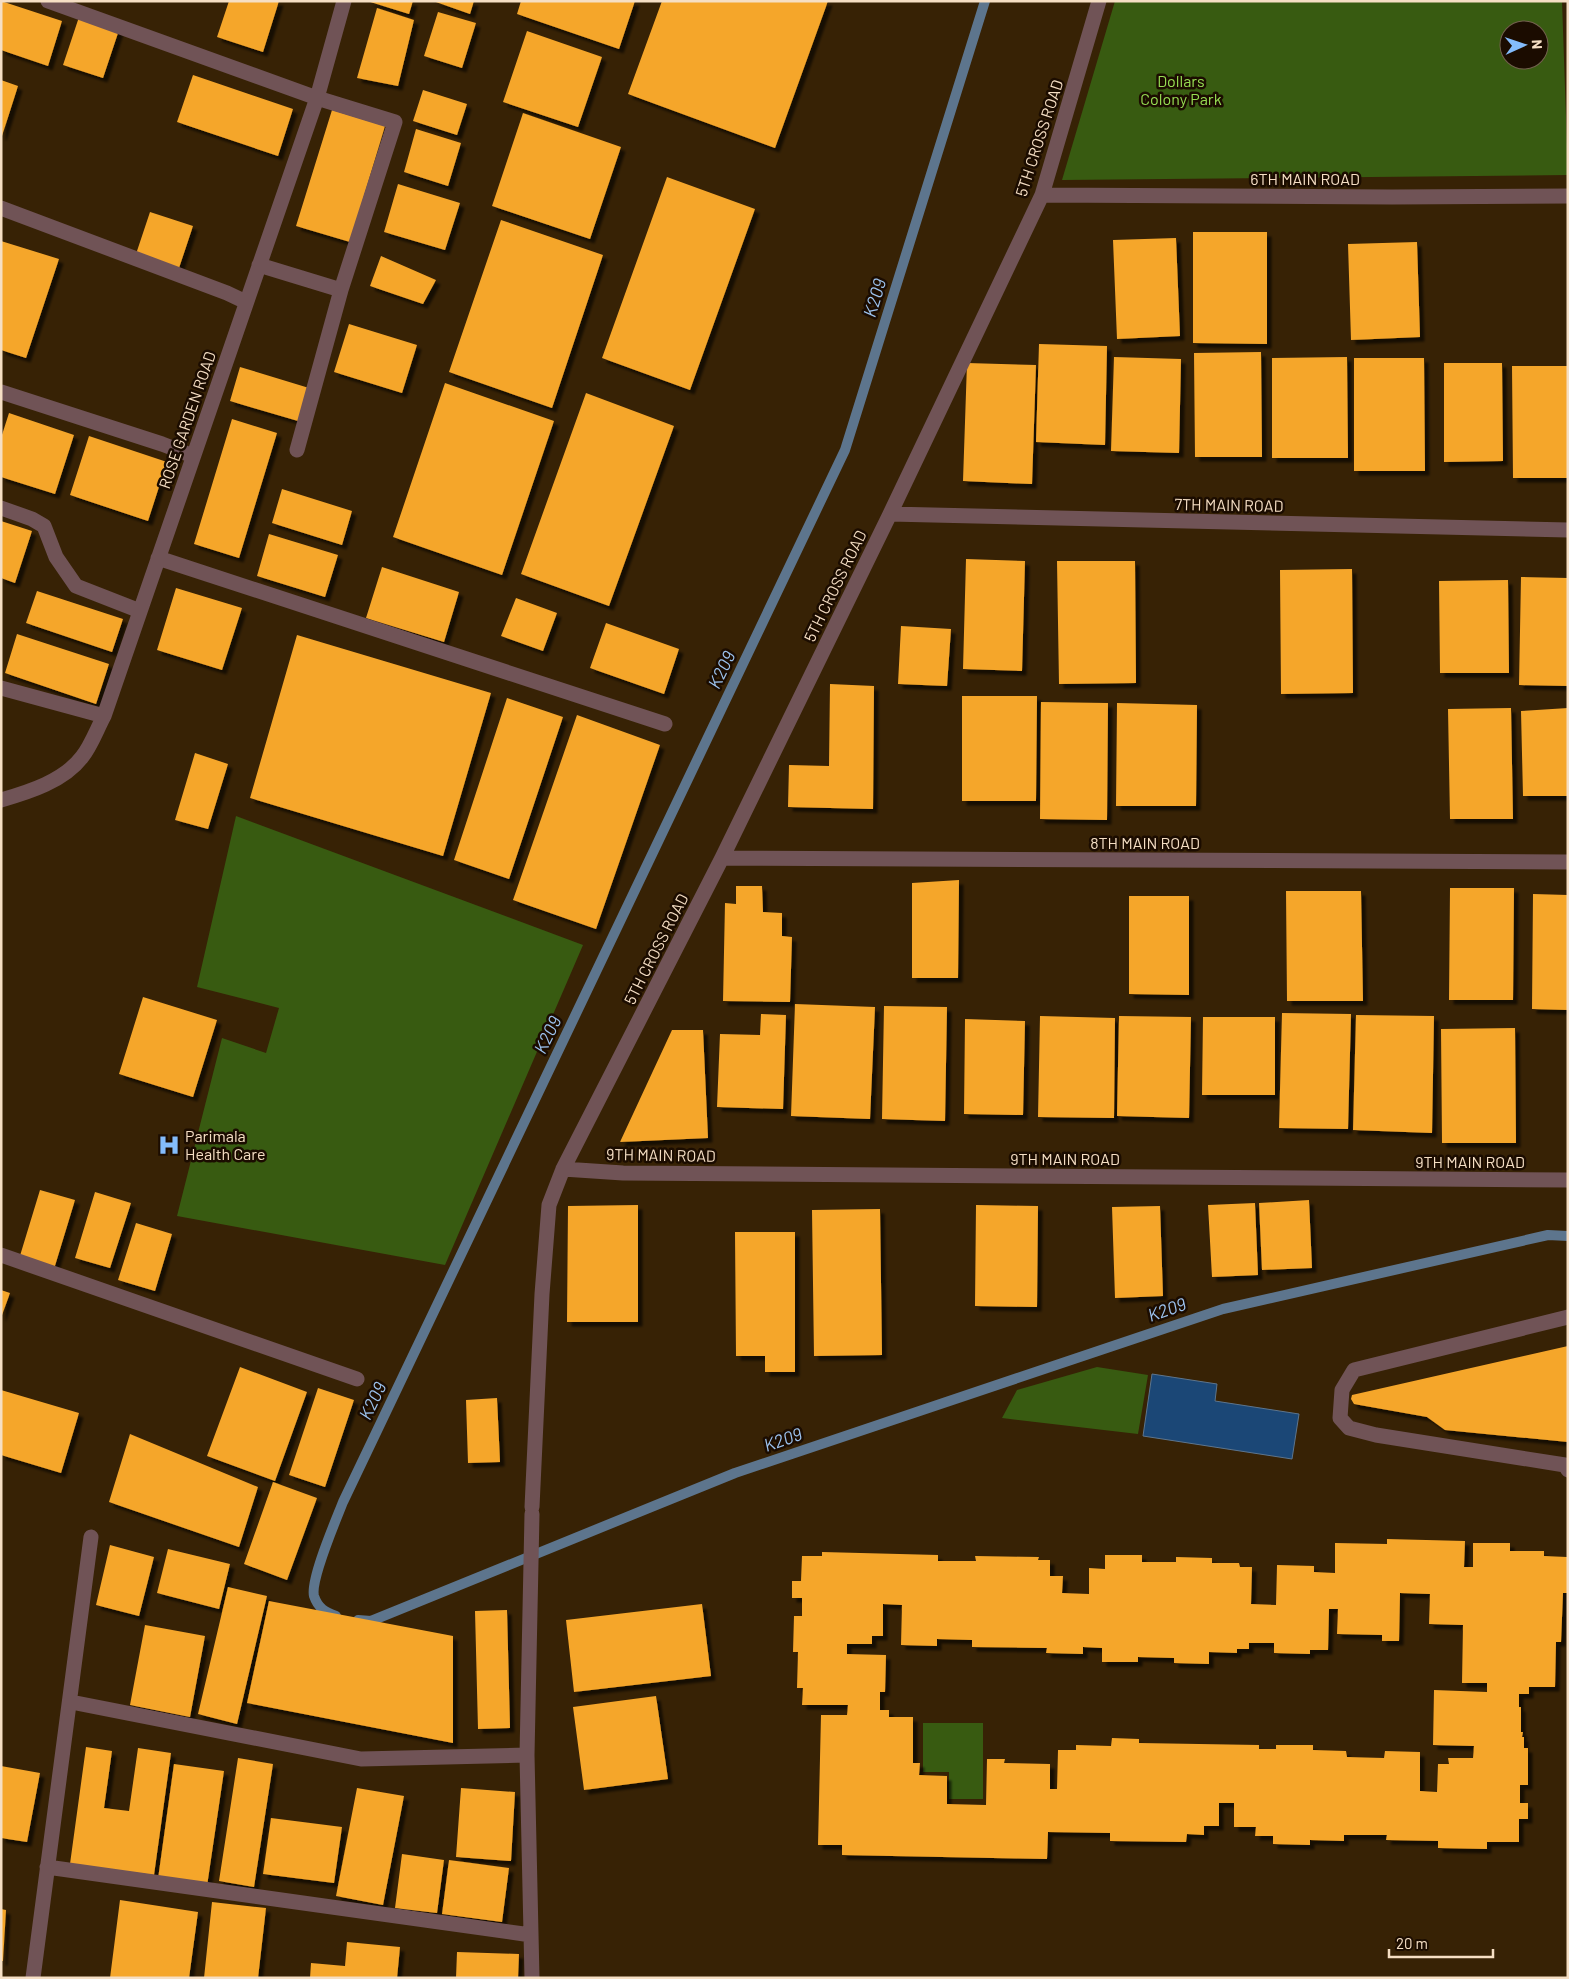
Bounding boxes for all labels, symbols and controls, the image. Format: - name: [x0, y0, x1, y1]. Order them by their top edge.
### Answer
- north arrow: [1499, 20, 1549, 70]
- text: N: [1529, 39, 1546, 49]
- park label: Dollars Colony Park: [1140, 71, 1222, 108]
- street label: 5TH CROSS ROAD: [1011, 77, 1066, 199]
- street label: 6TH MAIN ROAD: [1250, 169, 1360, 188]
- water label: K209: [858, 276, 890, 320]
- street label: ROSE GARDEN ROAD: [154, 349, 219, 491]
- street label: 7TH MAIN ROAD: [1174, 494, 1284, 515]
- street label: 5TH CROSS ROAD: [799, 527, 870, 645]
- water label: K209: [703, 647, 740, 692]
- street label: 8TH MAIN ROAD: [1090, 833, 1200, 852]
- street label: 5TH CROSS ROAD: [619, 890, 692, 1007]
- water label: K209: [529, 1012, 566, 1057]
- place label: Parimala Health Care: [185, 1126, 265, 1163]
- hospital icon: Parimala Health Care: [156, 1132, 182, 1158]
- street label: 9TH MAIN ROAD: [606, 1144, 716, 1165]
- street label: 9TH MAIN ROAD: [1010, 1149, 1120, 1168]
- street label: 9TH MAIN ROAD: [1415, 1152, 1525, 1171]
- water label: K209: [1145, 1292, 1189, 1326]
- water label: K209: [354, 1378, 391, 1423]
- water label: K209: [761, 1422, 805, 1456]
- scale bar: [1389, 1926, 1493, 1958]
- text: 20 m: [1396, 1934, 1428, 1952]

